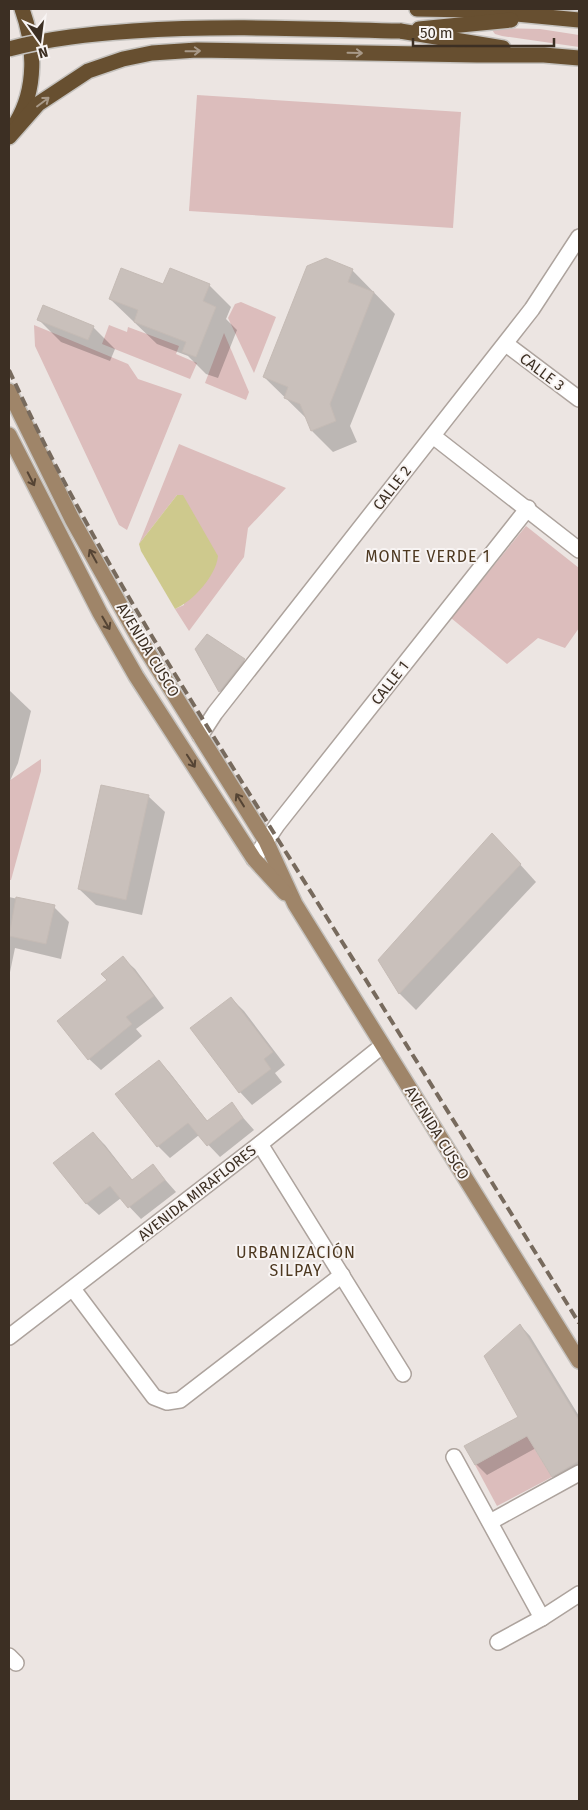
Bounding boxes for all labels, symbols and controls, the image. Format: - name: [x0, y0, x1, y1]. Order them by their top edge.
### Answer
- north arrow: [15, 15, 65, 65]
- scale bar: [413, 15, 554, 47]
- text: 50 m: [420, 24, 453, 42]
- text: N: [36, 43, 50, 62]
- one-way arrow: [184, 46, 200, 55]
- one-way arrow: [346, 48, 363, 58]
- one-way arrow: [36, 97, 49, 108]
- street label: CALLE 3: [516, 349, 568, 395]
- street label: CALLE 2: [369, 462, 415, 514]
- one-way arrow: [27, 471, 36, 486]
- district label: MONTE VERDE 1: [365, 547, 491, 566]
- one-way arrow: [88, 548, 98, 563]
- street label: AVENIDA CUSCO: [113, 600, 183, 700]
- one-way arrow: [101, 615, 111, 630]
- street label: CALLE 1: [367, 658, 413, 708]
- one-way arrow: [186, 754, 196, 768]
- one-way arrow: [234, 793, 244, 807]
- street label: AVENIDA CUSCO: [401, 1083, 473, 1183]
- street label: AVENIDA MIRAFLORES: [134, 1141, 260, 1245]
- district label: URBANIZACIÓN SILPAY: [236, 1242, 356, 1280]

